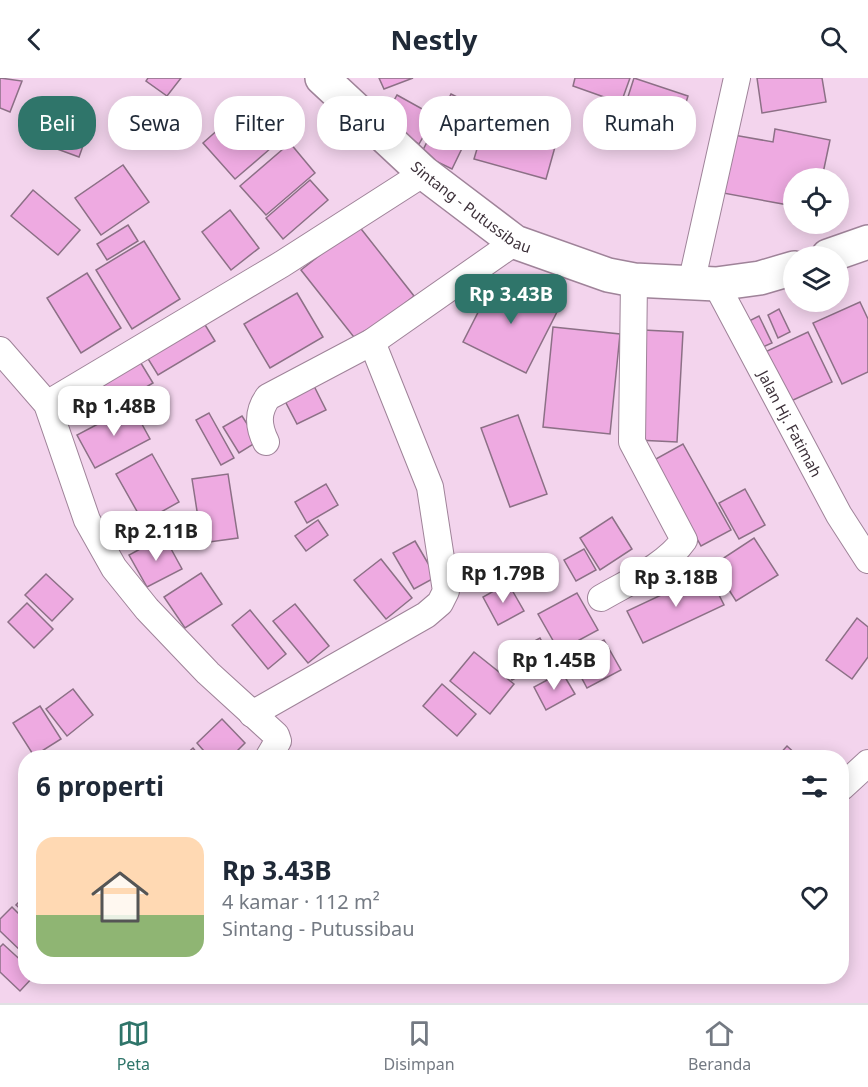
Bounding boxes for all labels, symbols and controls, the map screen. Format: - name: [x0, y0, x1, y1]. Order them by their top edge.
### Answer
- text: Nestly: [391, 21, 477, 58]
- icon: back: [18, 23, 51, 56]
- icon: search: [817, 23, 850, 56]
- chip: Beli: [18, 96, 96, 150]
- chip: Sewa: [108, 96, 202, 150]
- chip: Filter: [214, 96, 305, 150]
- chip: Baru: [317, 96, 407, 150]
- chip: Apartemen: [419, 96, 571, 150]
- chip: Rumah: [583, 96, 696, 150]
- street label: Sintang - Putussibau: [407, 156, 534, 257]
- map controls: [783, 168, 849, 312]
- button: locate: [783, 168, 849, 234]
- button: layers: [783, 246, 849, 312]
- pin: Rp 3.43B: [449, 274, 573, 325]
- text: Rp 3.43B: [469, 280, 553, 307]
- street label: Jalan Hj. Fatimah: [753, 365, 827, 480]
- pin: Rp 1.48B: [52, 386, 176, 437]
- text: Rp 1.48B: [72, 392, 156, 419]
- pin: Rp 2.11B: [94, 511, 218, 562]
- text: Rp 2.11B: [114, 517, 198, 544]
- pin: Rp 1.79B: [441, 553, 565, 604]
- pin: Rp 3.18B: [614, 557, 738, 608]
- text: Rp 1.79B: [461, 559, 545, 586]
- text: Rp 3.18B: [634, 563, 718, 590]
- pin: Rp 1.45B: [492, 640, 616, 691]
- text: Rp 1.45B: [512, 646, 596, 673]
- text: 6 properti: [36, 768, 164, 804]
- icon: filters: [798, 770, 831, 803]
- text: Rp 3.43B: [222, 852, 331, 888]
- icon: home: [84, 861, 156, 933]
- icon: heart: [798, 881, 831, 914]
- text: 4 kamar · 112 m²: [222, 888, 380, 915]
- text: Sintang - Putussibau: [222, 915, 415, 942]
- tab: Peta: [117, 1017, 150, 1075]
- tab: Disimpan: [383, 1017, 455, 1075]
- tab: Beranda: [688, 1017, 751, 1075]

